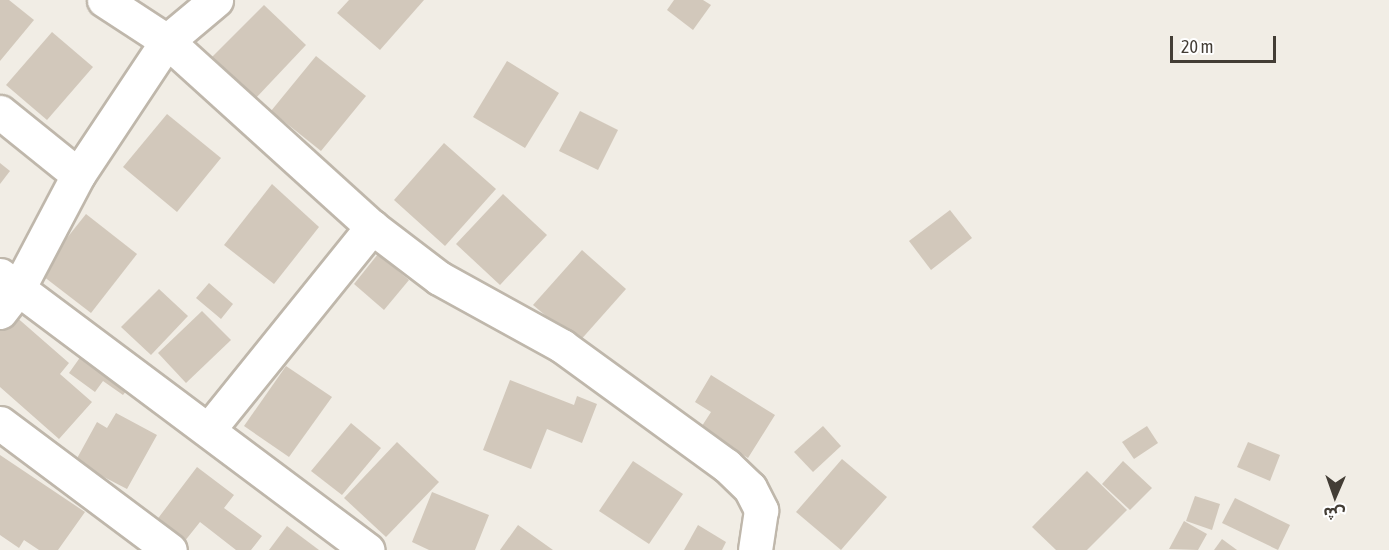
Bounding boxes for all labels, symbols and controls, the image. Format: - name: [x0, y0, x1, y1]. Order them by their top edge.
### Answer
- scale bar: [1173, 24, 1280, 62]
- text: 20 m: [1181, 36, 1213, 57]
- north arrow: [1305, 466, 1365, 526]
- text: ش: [1323, 505, 1346, 523]

